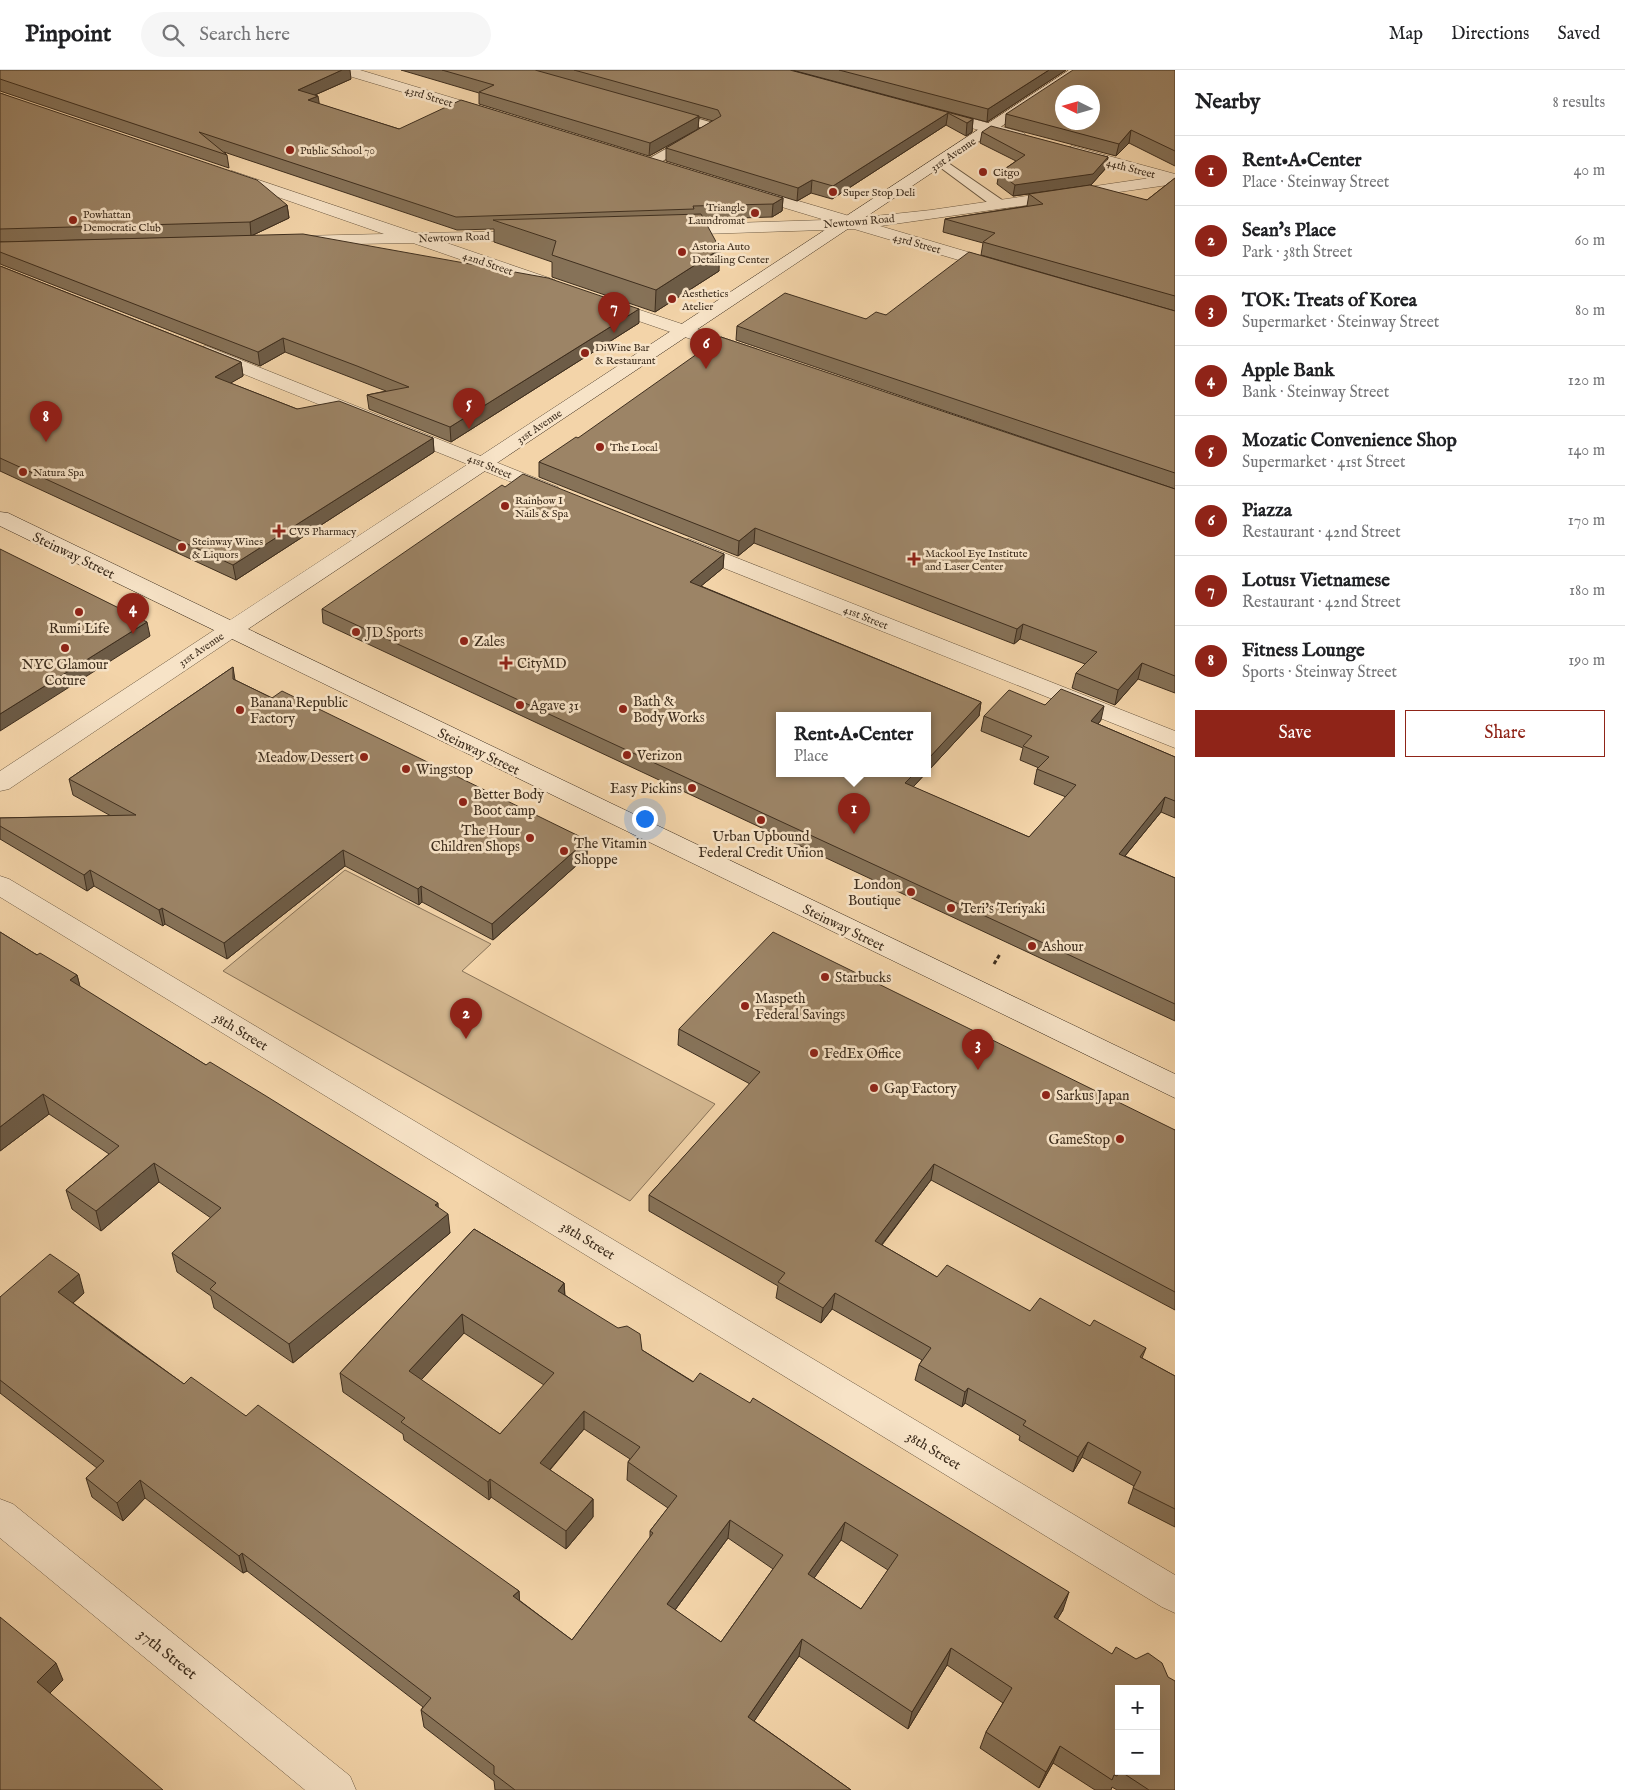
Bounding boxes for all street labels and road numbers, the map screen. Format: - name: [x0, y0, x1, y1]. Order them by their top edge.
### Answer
- street label: 43rd Street: [403, 83, 454, 111]
- street label: 31st Avenue: [928, 135, 979, 175]
- street label: 44th Street: [1105, 156, 1157, 182]
- street label: Newtown Road: [823, 212, 895, 232]
- street label: Newtown Road: [418, 230, 490, 246]
- street label: 43rd Street: [891, 230, 942, 258]
- street label: 42nd Street: [461, 249, 515, 279]
- street label: 31st Avenue: [514, 407, 565, 447]
- street label: 41st Street: [465, 451, 514, 483]
- street label: Steinway Street: [29, 528, 118, 584]
- street label: 41st Street: [841, 603, 890, 633]
- street label: 31st Avenue: [176, 630, 227, 670]
- street label: Steinway Street: [434, 724, 523, 780]
- street label: Steinway Street: [799, 900, 888, 956]
- street label: 38th Street: [210, 1008, 271, 1055]
- street label: 38th Street: [557, 1217, 618, 1264]
- street label: 38th Street: [903, 1427, 964, 1474]
- street label: 37th Street: [133, 1625, 201, 1685]

